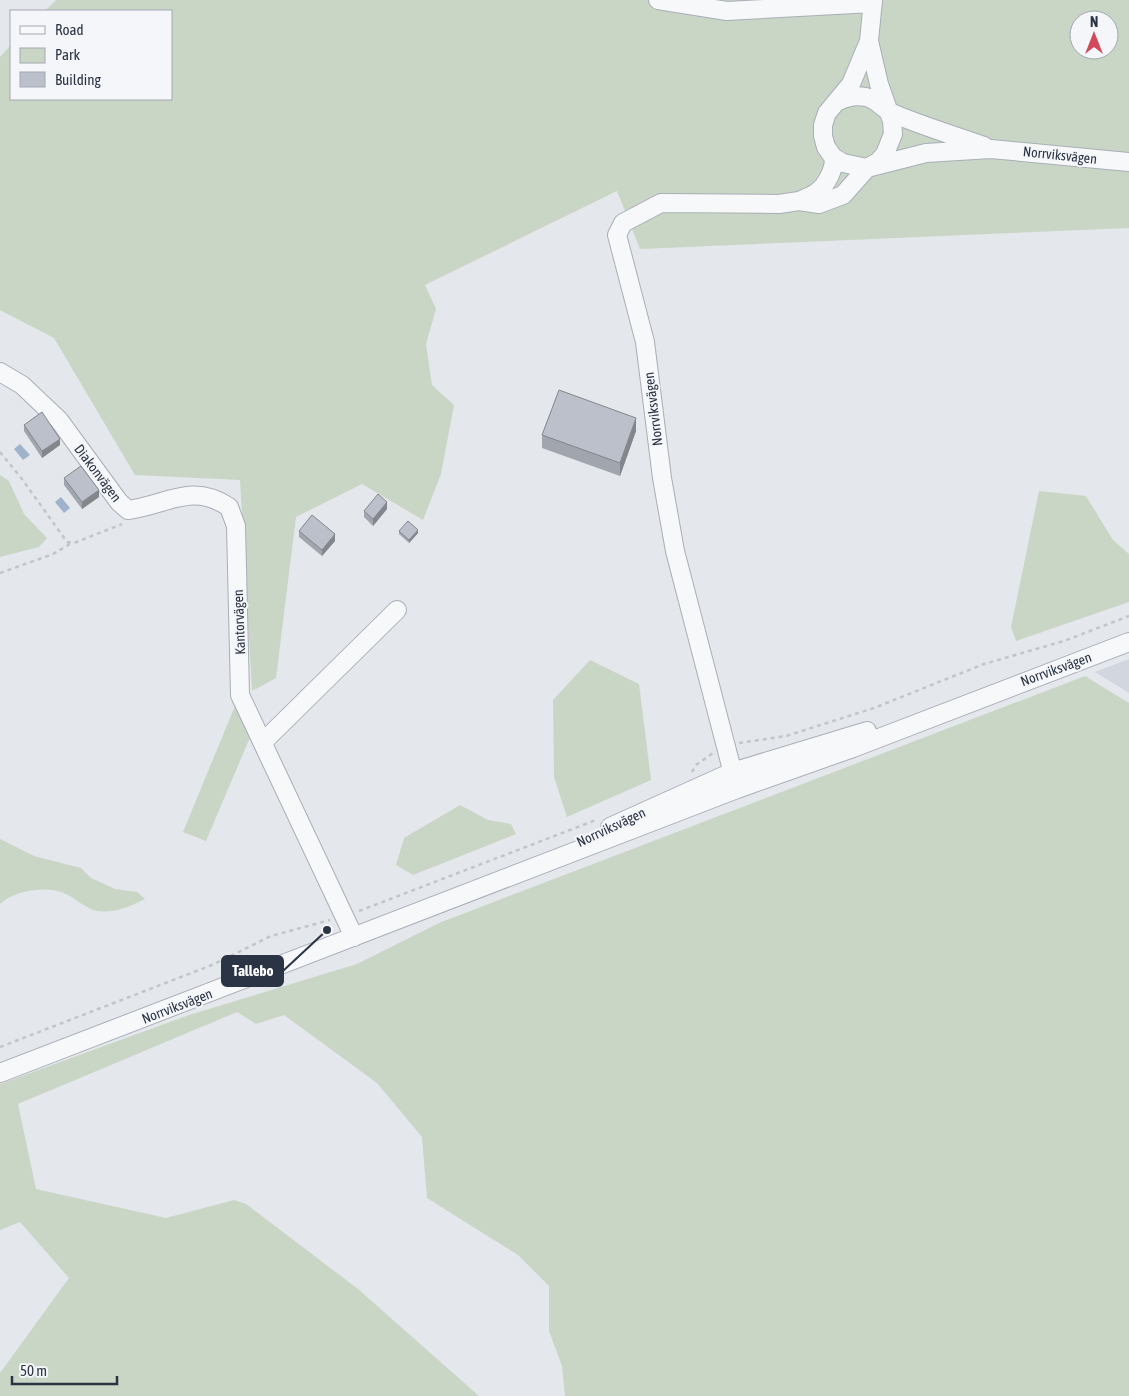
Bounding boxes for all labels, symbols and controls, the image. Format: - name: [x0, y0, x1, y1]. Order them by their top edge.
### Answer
- legend: [10, 10, 172, 100]
- north arrow: [1069, 10, 1119, 60]
- text: N: [1090, 14, 1098, 30]
- text: Road: [55, 21, 84, 38]
- text: Park: [55, 46, 80, 63]
- text: Building: [55, 71, 101, 88]
- street label: Norrviksvägen: [1022, 143, 1098, 167]
- street label: Norrviksvägen: [641, 371, 665, 447]
- street label: Diakonvägen: [71, 441, 125, 505]
- street label: Kantorvägen: [230, 589, 248, 655]
- street label: Norrviksvägen: [1018, 649, 1094, 689]
- street label: Norrviksvägen: [574, 804, 648, 850]
- callout: Tallebo: [222, 956, 283, 986]
- text: Tallebo: [232, 962, 274, 979]
- street label: Norrviksvägen: [139, 985, 215, 1027]
- scale bar: [12, 1354, 118, 1386]
- text: 50 m: [20, 1362, 47, 1379]

